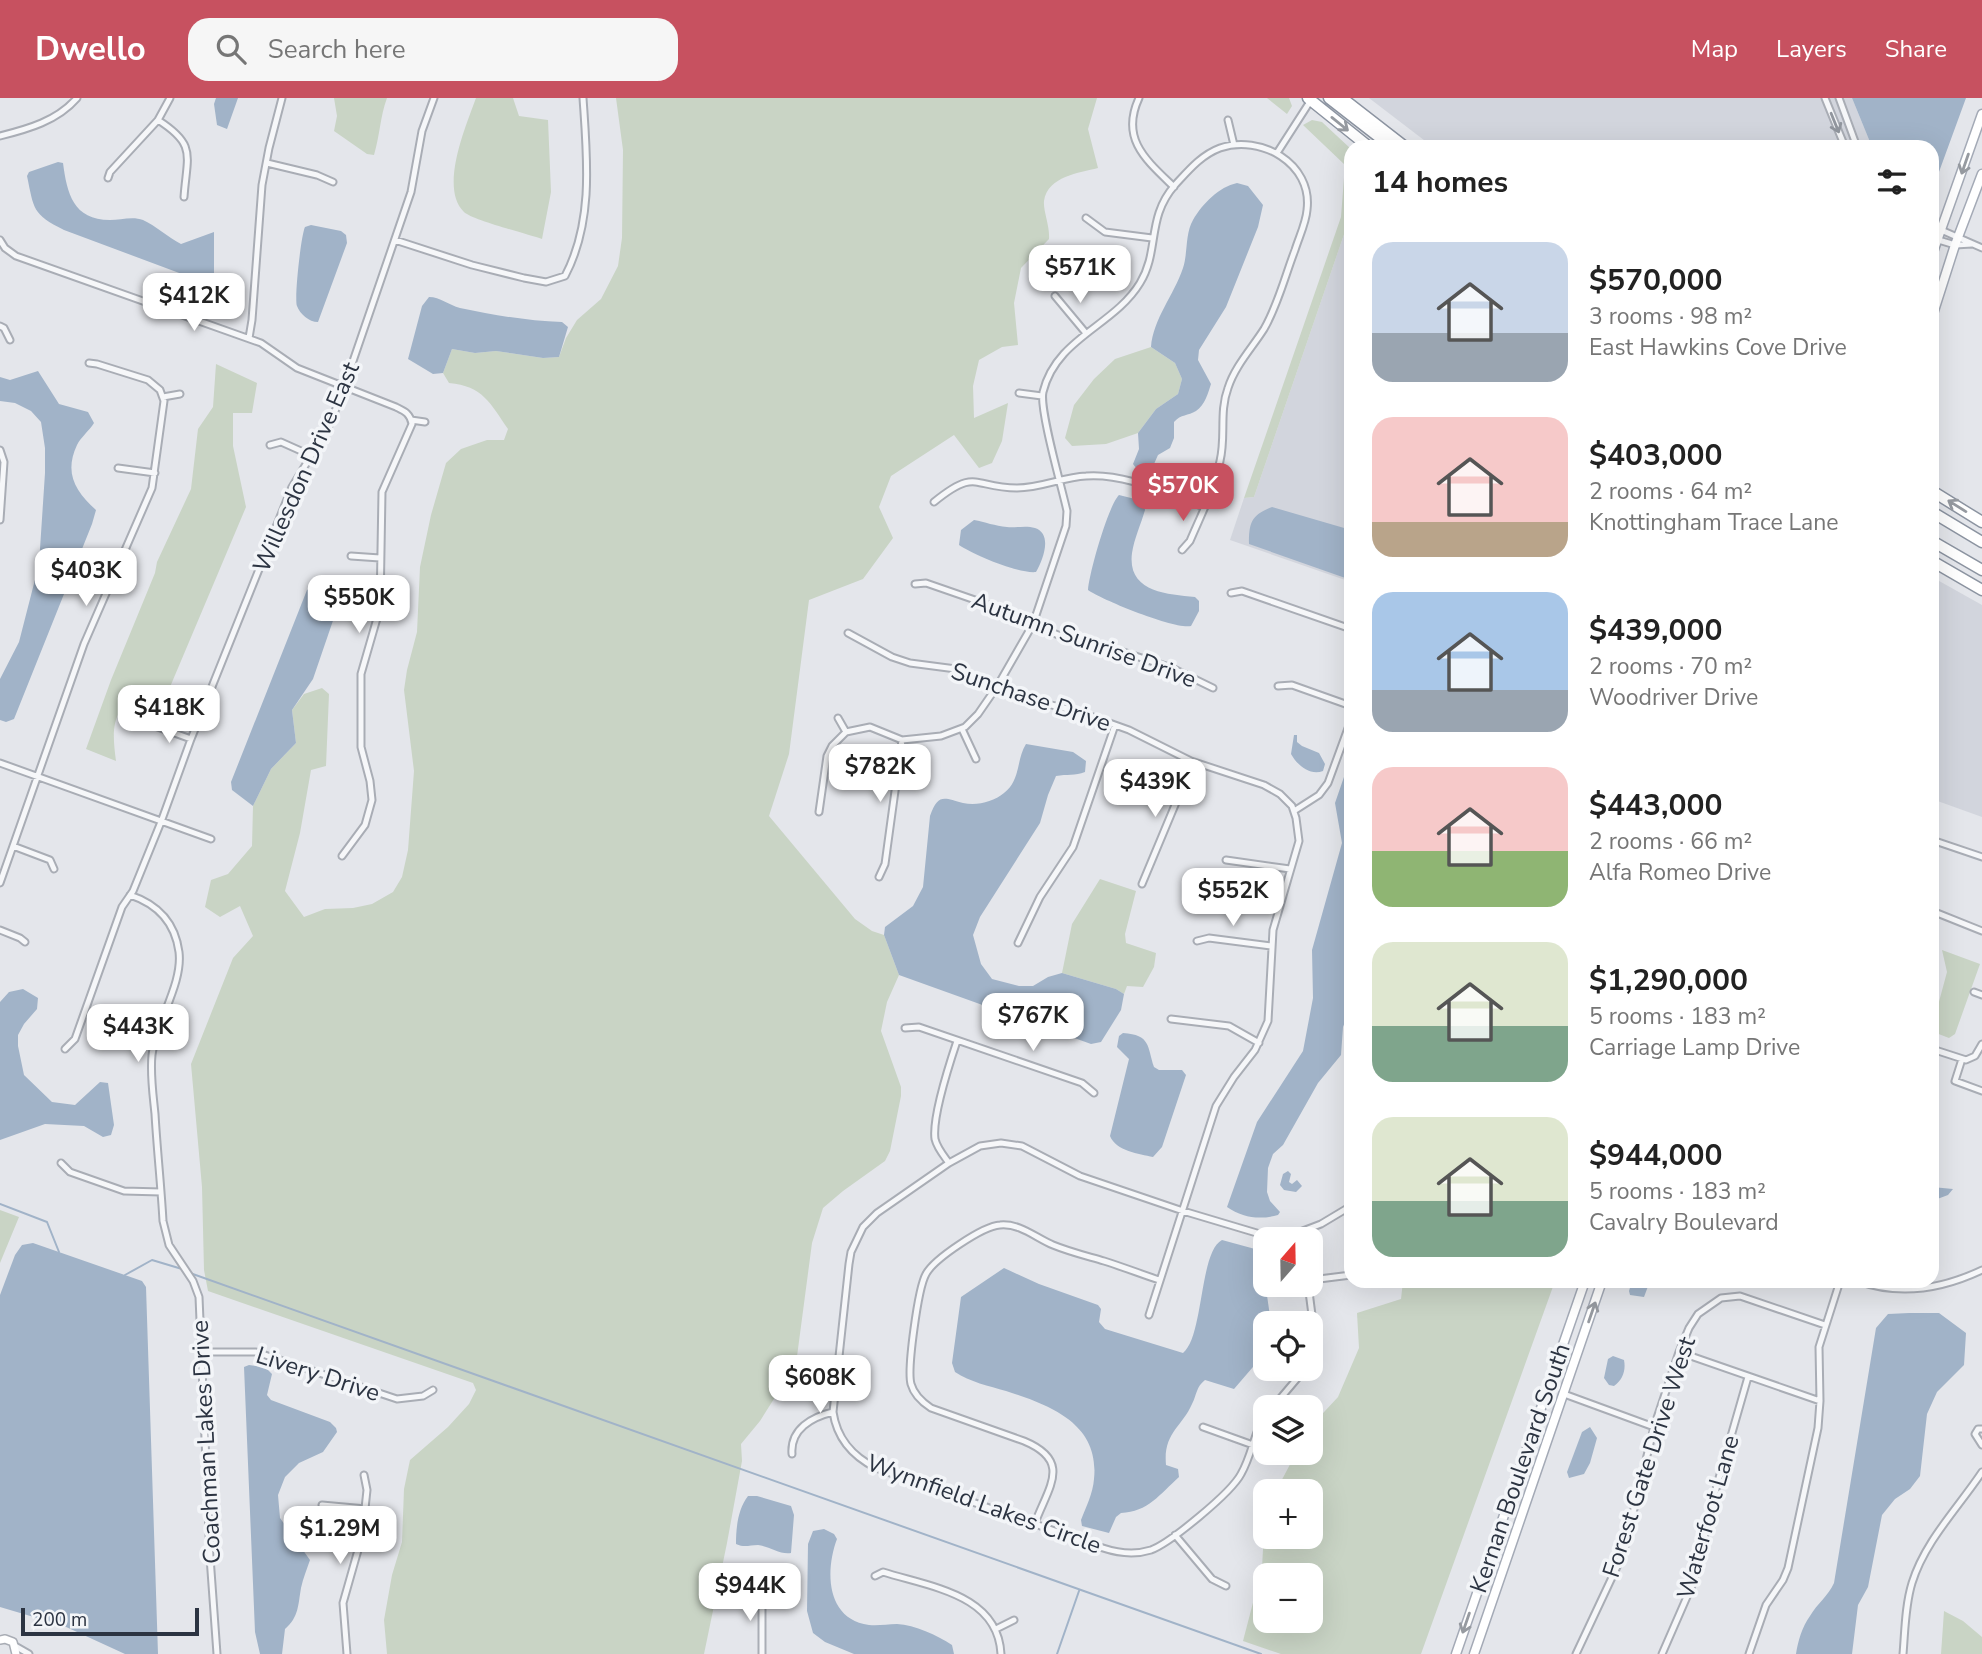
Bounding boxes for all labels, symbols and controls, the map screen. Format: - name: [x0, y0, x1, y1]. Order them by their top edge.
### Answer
- search box: [188, 18, 678, 81]
- text: Dwello: [35, 27, 146, 72]
- icon: search: [212, 30, 250, 68]
- text: Search here: [268, 32, 406, 67]
- text: Map: [1691, 33, 1738, 65]
- text: Layers: [1776, 33, 1847, 65]
- text: Share: [1885, 33, 1947, 65]
- one-way arrow: [1830, 111, 1843, 133]
- one-way arrow: [1330, 116, 1348, 131]
- one-way arrow: [1958, 153, 1970, 175]
- text: 14 homes: [1372, 162, 1508, 203]
- icon: filters: [1873, 163, 1911, 201]
- pin: $571K: [1031, 246, 1129, 305]
- text: $571K: [1045, 252, 1115, 283]
- text: $570,000: [1589, 260, 1722, 301]
- icon: home: [1428, 270, 1512, 354]
- pin: $412K: [145, 274, 243, 333]
- text: $412K: [159, 280, 229, 311]
- text: 3 rooms · 98 m²: [1589, 301, 1752, 332]
- text: East Hawkins Cove Drive: [1589, 332, 1847, 363]
- street label: Willesdon Drive East: [245, 356, 367, 577]
- text: $403,000: [1589, 435, 1722, 476]
- icon: home: [1428, 445, 1512, 529]
- pin: $570K: [1134, 464, 1232, 523]
- text: $570K: [1148, 470, 1218, 501]
- text: 2 rooms · 64 m²: [1589, 476, 1752, 507]
- one-way arrow: [1948, 499, 1967, 514]
- text: Knottingham Trace Lane: [1589, 507, 1839, 538]
- pin: $403K: [37, 548, 135, 608]
- text: $403K: [51, 555, 121, 586]
- pin: $550K: [310, 575, 408, 635]
- text: $550K: [324, 582, 394, 613]
- street label: Autumn Sunrise Drive: [967, 585, 1201, 695]
- text: $439,000: [1589, 610, 1722, 651]
- icon: home: [1428, 620, 1512, 704]
- text: 2 rooms · 70 m²: [1589, 651, 1752, 682]
- street label: Sunchase Drive: [947, 655, 1115, 739]
- text: Woodriver Drive: [1589, 682, 1758, 713]
- pin: $418K: [120, 686, 218, 745]
- text: $418K: [134, 692, 204, 723]
- pin: $782K: [831, 744, 929, 804]
- text: $782K: [845, 751, 915, 782]
- pin: $439K: [1106, 760, 1204, 819]
- text: $439K: [1120, 766, 1190, 797]
- text: $443,000: [1589, 785, 1722, 826]
- icon: home: [1428, 795, 1512, 879]
- text: 2 rooms · 66 m²: [1589, 826, 1752, 857]
- text: Alfa Romeo Drive: [1589, 857, 1771, 888]
- pin: $552K: [1184, 868, 1282, 928]
- text: $552K: [1198, 875, 1268, 906]
- text: $1,290,000: [1589, 960, 1748, 1001]
- icon: home: [1428, 970, 1512, 1054]
- pin: $767K: [984, 993, 1082, 1053]
- text: $767K: [998, 1000, 1068, 1031]
- text: 5 rooms · 183 m²: [1589, 1001, 1766, 1032]
- pin: $443K: [89, 1004, 187, 1064]
- text: $443K: [103, 1011, 173, 1042]
- text: Carriage Lamp Drive: [1589, 1032, 1800, 1063]
- text: $944,000: [1589, 1135, 1722, 1176]
- icon: home: [1428, 1145, 1512, 1229]
- text: 5 rooms · 183 m²: [1589, 1176, 1766, 1207]
- text: Cavalry Boulevard: [1589, 1207, 1779, 1238]
- north arrow: [1253, 1227, 1323, 1297]
- map controls: [1253, 1227, 1323, 1633]
- one-way arrow: [1587, 1301, 1599, 1323]
- button: locate: [1253, 1311, 1323, 1381]
- street label: Coachman Lakes Drive: [184, 1319, 228, 1565]
- street label: Forest Gate Drive West: [1595, 1332, 1703, 1581]
- street label: Livery Drive: [252, 1339, 384, 1409]
- street label: Kernan Boulevard South: [1462, 1339, 1578, 1597]
- pin: $608K: [771, 1356, 869, 1415]
- text: $608K: [785, 1362, 855, 1393]
- button: layers: [1253, 1395, 1323, 1465]
- street label: Waterfoot Lane: [1669, 1431, 1747, 1603]
- street label: Wynnfield Lakes Circle: [862, 1447, 1106, 1561]
- button: +: [1253, 1479, 1323, 1549]
- pin: $1.29M: [283, 1506, 397, 1566]
- text: $1.29M: [300, 1513, 380, 1544]
- button: −: [1253, 1563, 1323, 1633]
- pin: $944K: [701, 1564, 799, 1623]
- text: $944K: [715, 1570, 785, 1601]
- scale bar: [21, 1605, 200, 1637]
- text: 200 m: [32, 1607, 87, 1633]
- one-way arrow: [1459, 1612, 1471, 1634]

